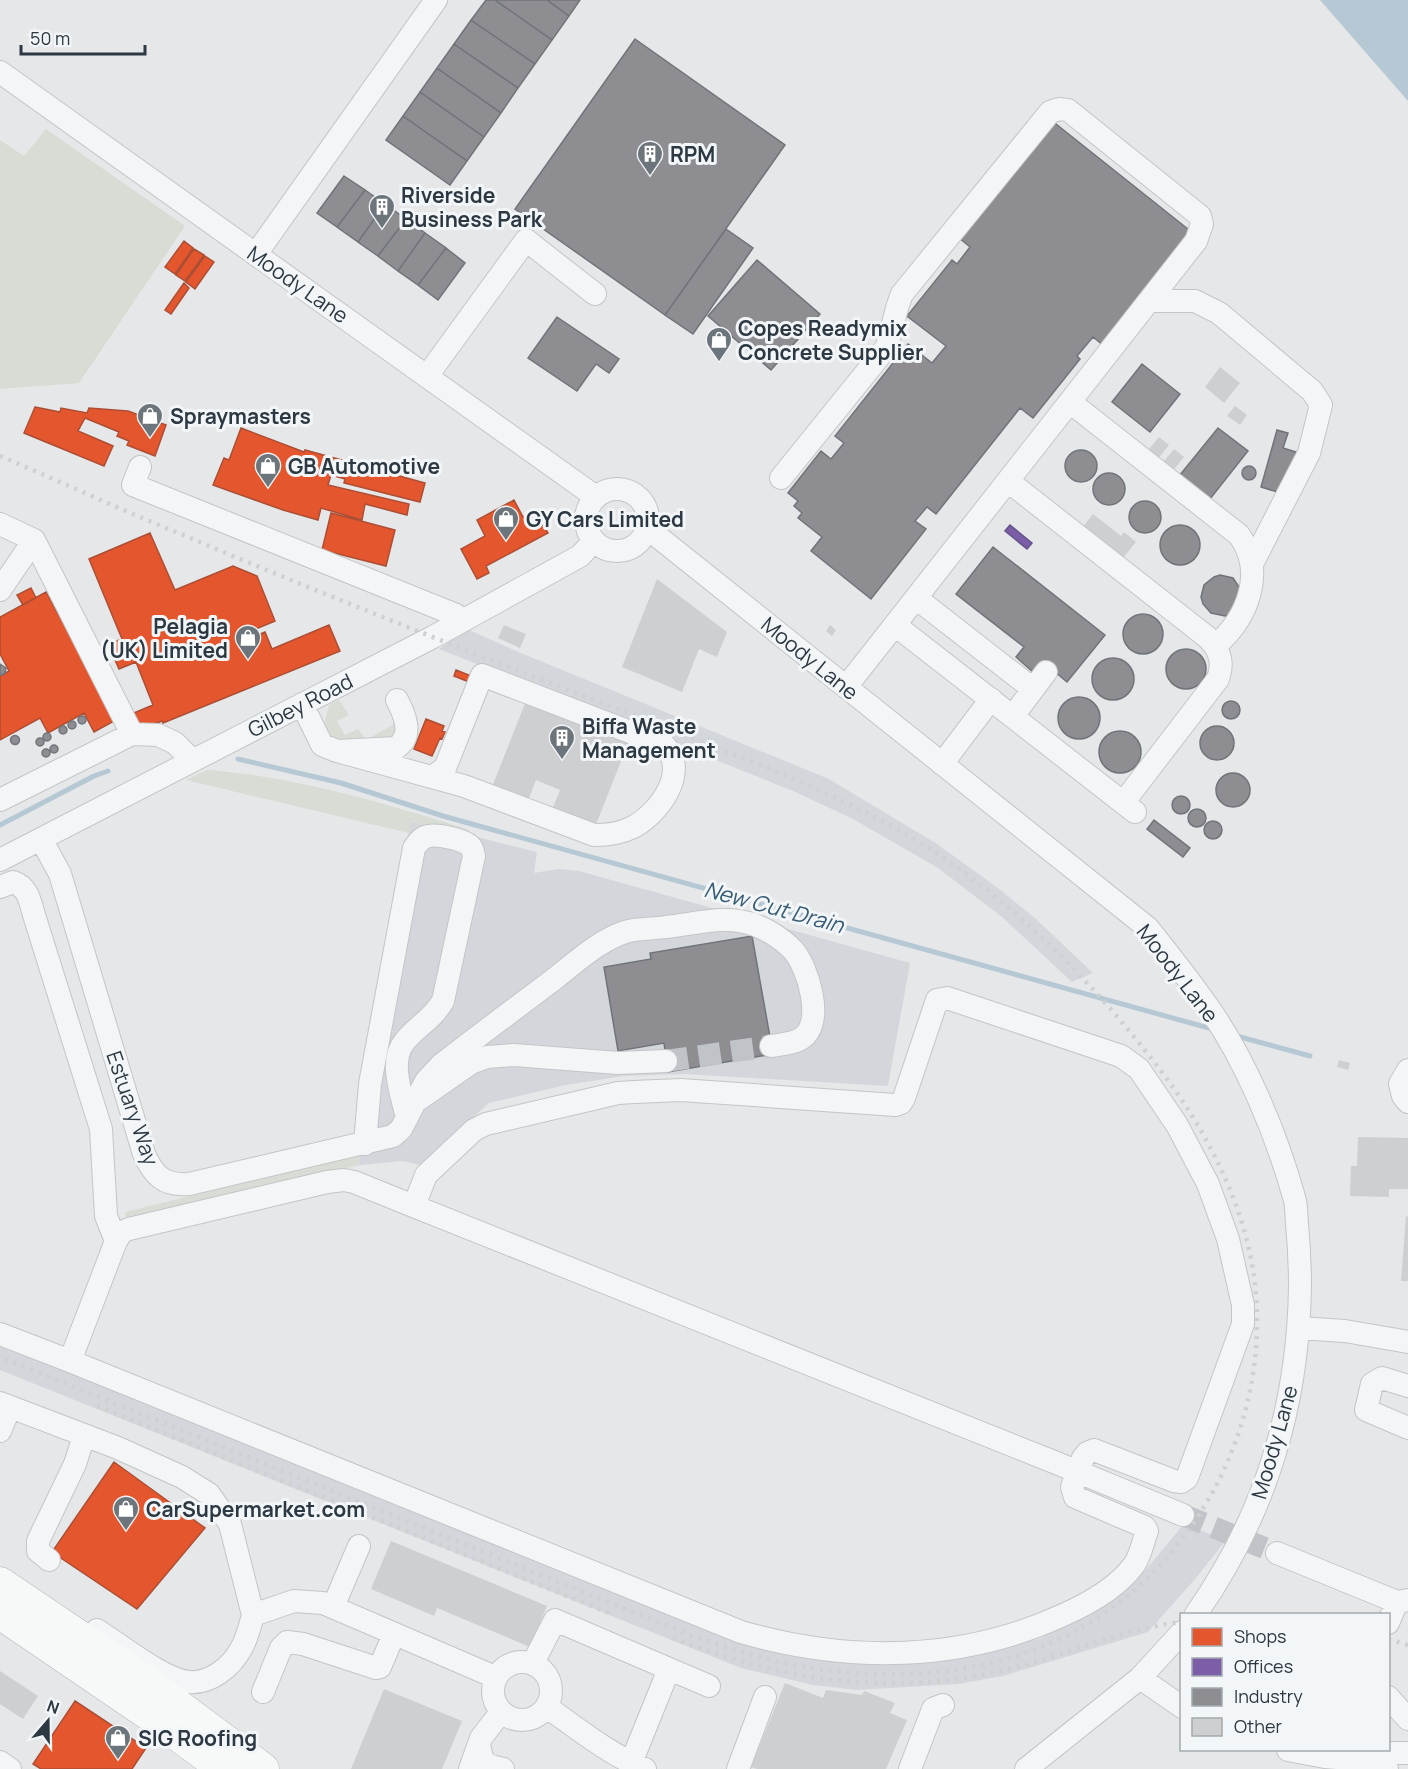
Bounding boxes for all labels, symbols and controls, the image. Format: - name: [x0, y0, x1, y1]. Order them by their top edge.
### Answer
- scale bar: [21, 18, 146, 56]
- text: 50 m: [30, 26, 70, 50]
- building icon: RPM: [635, 139, 665, 177]
- place label: RPM: [670, 140, 715, 168]
- place label: Riverside Business Park: [401, 181, 543, 233]
- building icon: Riverside Business Park: [367, 192, 397, 230]
- street label: Moody Lane: [242, 239, 354, 329]
- place label: Copes Readymix Concrete Supplier: [738, 314, 923, 366]
- shop icon: Copes Readymix Concrete Supplier: [704, 325, 734, 363]
- shop icon: Spraymasters: [135, 401, 165, 439]
- place label: Spraymasters: [170, 402, 311, 430]
- shop icon: GB Automotive: [253, 451, 283, 489]
- place label: GB Automotive: [288, 452, 440, 480]
- shop icon: GY Cars Limited: [491, 504, 521, 542]
- place label: GY Cars Limited: [526, 505, 684, 533]
- street label: Moody Lane: [756, 610, 864, 706]
- place label: Pelagia (UK) Limited: [100, 612, 228, 664]
- shop icon: Pelagia (UK) Limited: [233, 623, 263, 661]
- street label: Gilbey Road: [243, 667, 357, 743]
- place label: Biffa Waste Management: [582, 712, 716, 764]
- building icon: Biffa Waste Management: [547, 723, 577, 761]
- water label: New Cut Drain: [701, 874, 848, 940]
- street label: Moody Lane: [1131, 918, 1225, 1028]
- street label: Estuary Way: [100, 1047, 166, 1169]
- street label: Moody Lane: [1244, 1382, 1304, 1502]
- shop icon: CarSupermarket.com: [111, 1494, 141, 1532]
- place label: CarSupermarket.com: [146, 1495, 365, 1523]
- legend: [1180, 1613, 1390, 1751]
- text: Shops: [1234, 1624, 1286, 1648]
- text: Offices: [1234, 1654, 1293, 1678]
- text: Industry: [1234, 1684, 1303, 1708]
- north arrow: [18, 1691, 78, 1751]
- text: N: [44, 1695, 62, 1719]
- text: Other: [1234, 1714, 1282, 1738]
- shop icon: SIG Roofing: [103, 1723, 133, 1761]
- place label: SIG Roofing: [138, 1724, 257, 1752]

